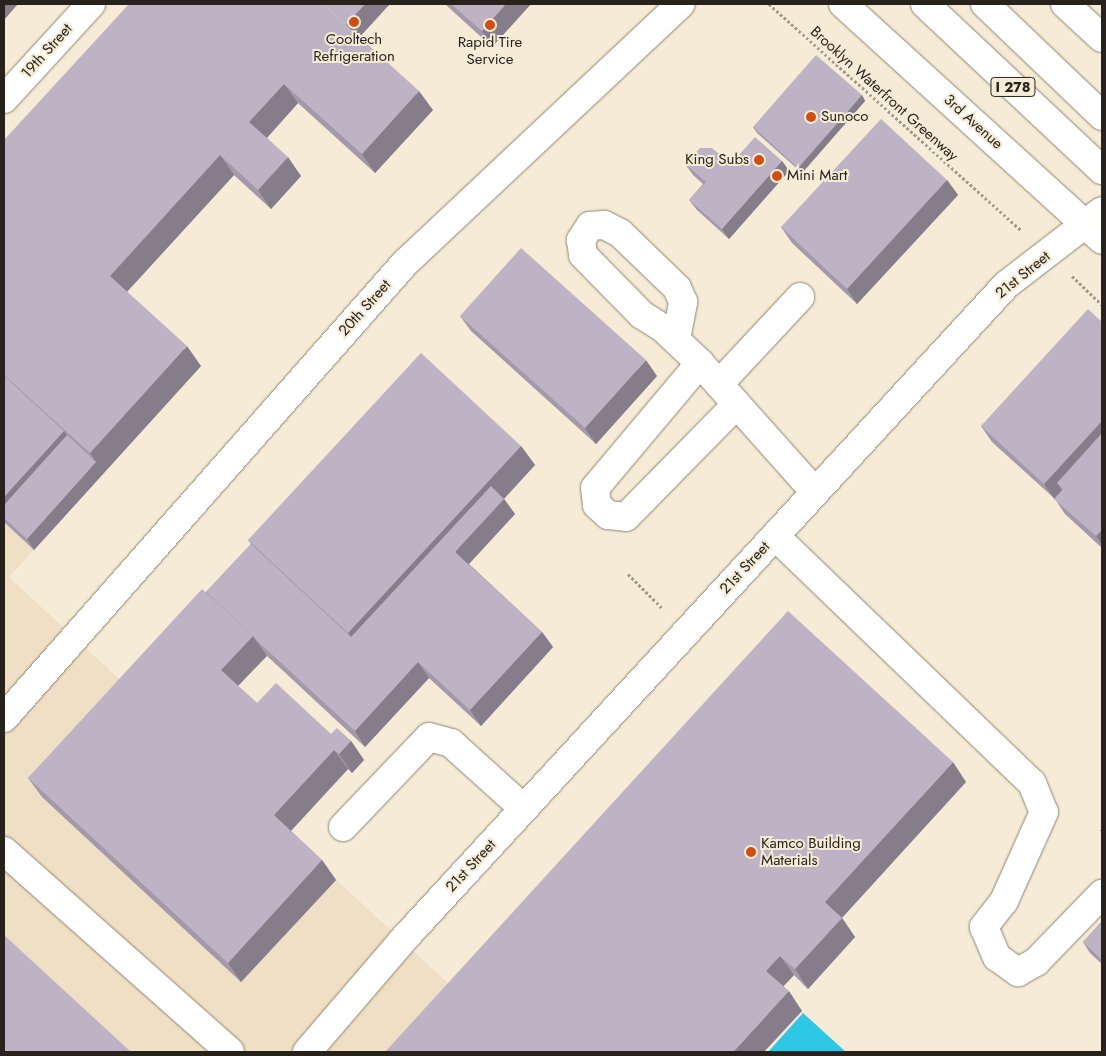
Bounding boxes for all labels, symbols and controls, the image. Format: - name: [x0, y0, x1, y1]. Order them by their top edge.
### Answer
- marker: Cooltech Refrigeration: [348, 16, 360, 28]
- marker: Rapid Tire Service: [484, 19, 496, 31]
- street label: 19th Street: [18, 20, 76, 82]
- street label: Brooklyn Waterfront Greenway: [806, 23, 962, 165]
- place label: Cooltech Refrigeration: [313, 30, 395, 65]
- place label: Rapid Tire Service: [458, 33, 522, 68]
- road number: I 278: [989, 75, 1037, 98]
- street label: 3rd Avenue: [940, 91, 1006, 153]
- place label: Sunoco: [821, 108, 869, 126]
- marker: Sunoco: [805, 111, 817, 123]
- place label: King Subs: [685, 151, 749, 169]
- marker: King Subs: [753, 154, 765, 166]
- place label: Mini Mart: [787, 167, 847, 185]
- marker: Mini Mart: [771, 170, 783, 182]
- street label: 21st Street: [992, 247, 1054, 303]
- street label: 20th Street: [335, 276, 395, 340]
- street label: 21st Street: [716, 538, 774, 598]
- place label: Kamco Building Materials: [761, 834, 861, 869]
- street label: 21st Street: [442, 836, 500, 896]
- marker: Kamco Building Materials: [745, 846, 757, 858]

